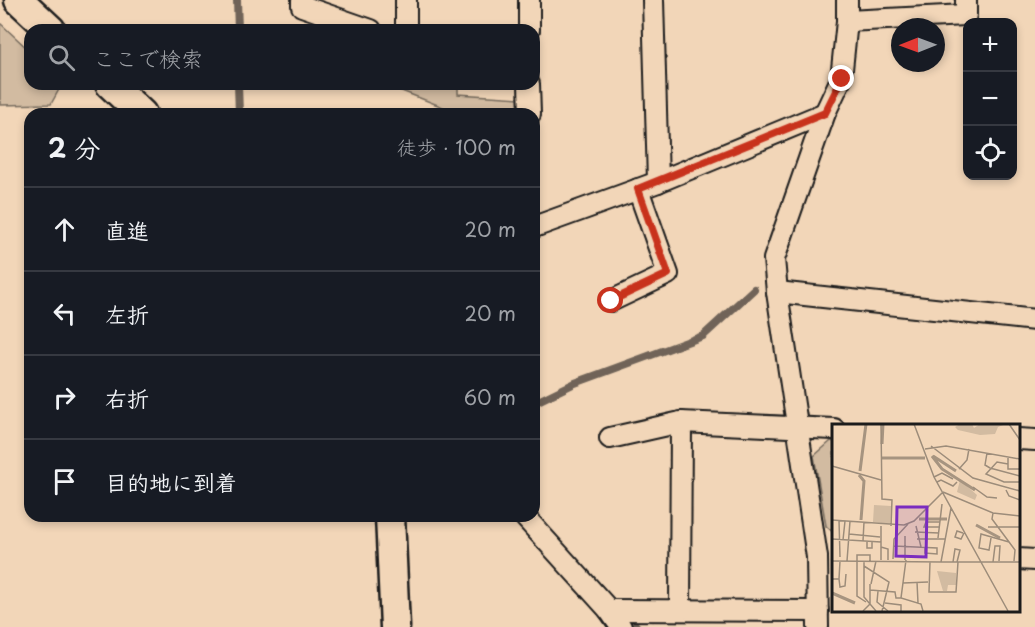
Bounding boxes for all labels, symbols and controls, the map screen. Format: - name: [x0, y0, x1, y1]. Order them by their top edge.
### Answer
- north arrow: [891, 18, 945, 72]
- map controls: [963, 18, 1017, 180]
- button: +: [963, 18, 1017, 72]
- search box: [24, 24, 540, 90]
- icon: search: [45, 41, 78, 74]
- text: ここで検索: [93, 41, 203, 74]
- route end: [828, 65, 854, 91]
- button: −: [963, 72, 1017, 126]
- button: locate: [963, 126, 1017, 180]
- text: 2 分: [48, 128, 101, 167]
- text: 徒歩 · 100 m: [397, 132, 516, 162]
- icon: ahead: [48, 213, 81, 246]
- text: 直進: [105, 213, 149, 246]
- text: 20 m: [464, 214, 516, 244]
- route start: [597, 287, 623, 313]
- icon: left: [48, 297, 81, 330]
- text: 左折: [105, 297, 149, 330]
- text: 20 m: [464, 298, 516, 328]
- icon: right: [48, 381, 81, 414]
- text: 右折: [105, 381, 149, 414]
- text: 60 m: [464, 382, 516, 412]
- inset map: [832, 424, 1020, 612]
- icon: arrive: [48, 465, 81, 498]
- text: 目的地に到着: [105, 465, 237, 498]

